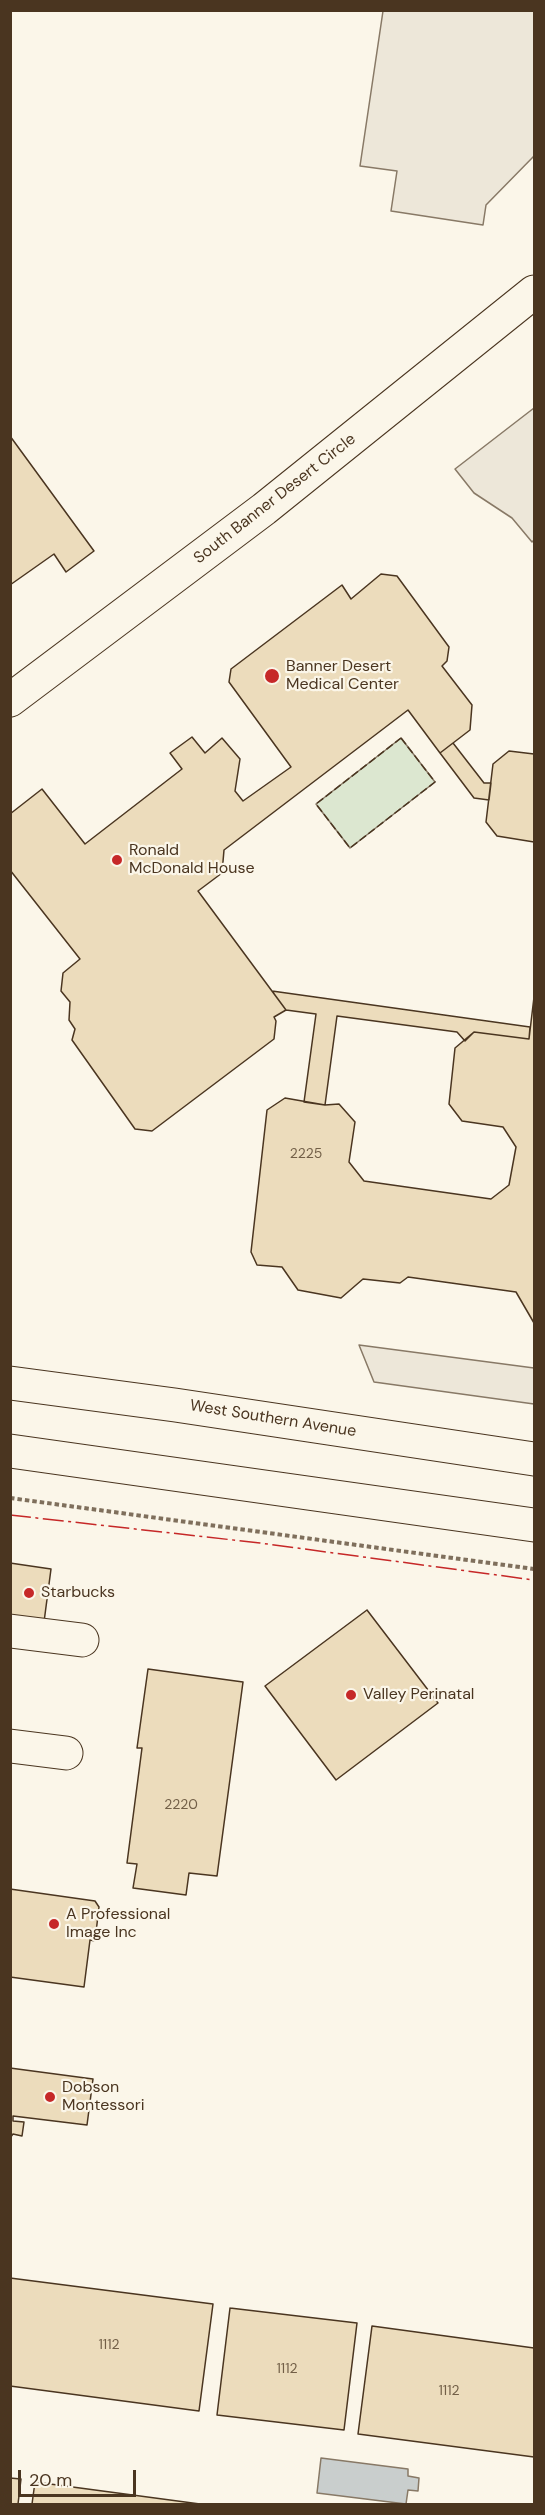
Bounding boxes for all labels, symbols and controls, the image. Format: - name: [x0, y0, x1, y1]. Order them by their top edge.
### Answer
- street label: South Banner Desert Circle: [190, 430, 360, 568]
- place label: Banner Desert Medical Center: [286, 657, 399, 695]
- marker: Banner Desert Medical Center: [263, 667, 281, 685]
- place label: Ronald McDonald House: [129, 841, 255, 879]
- marker: Ronald McDonald House: [110, 853, 124, 867]
- house number: 2225: [290, 1146, 322, 1162]
- street label: West Southern Avenue: [188, 1396, 358, 1442]
- place label: Starbucks: [41, 1583, 115, 1603]
- marker: Starbucks: [22, 1586, 36, 1600]
- place label: Valley Perinatal: [363, 1685, 474, 1705]
- marker: Valley Perinatal: [344, 1688, 358, 1702]
- house number: 2220: [164, 1797, 198, 1813]
- place label: A Professional Image Inc: [66, 1905, 170, 1943]
- marker: A Professional Image Inc: [47, 1917, 61, 1931]
- place label: Dobson Montessori: [62, 2078, 145, 2116]
- marker: Dobson Montessori: [43, 2090, 57, 2104]
- house number: 1112: [98, 2337, 120, 2353]
- house number: 1112: [276, 2361, 298, 2377]
- house number: 1112: [438, 2383, 460, 2399]
- scale bar: [21, 2458, 140, 2496]
- text: 20 m: [29, 2468, 72, 2492]

